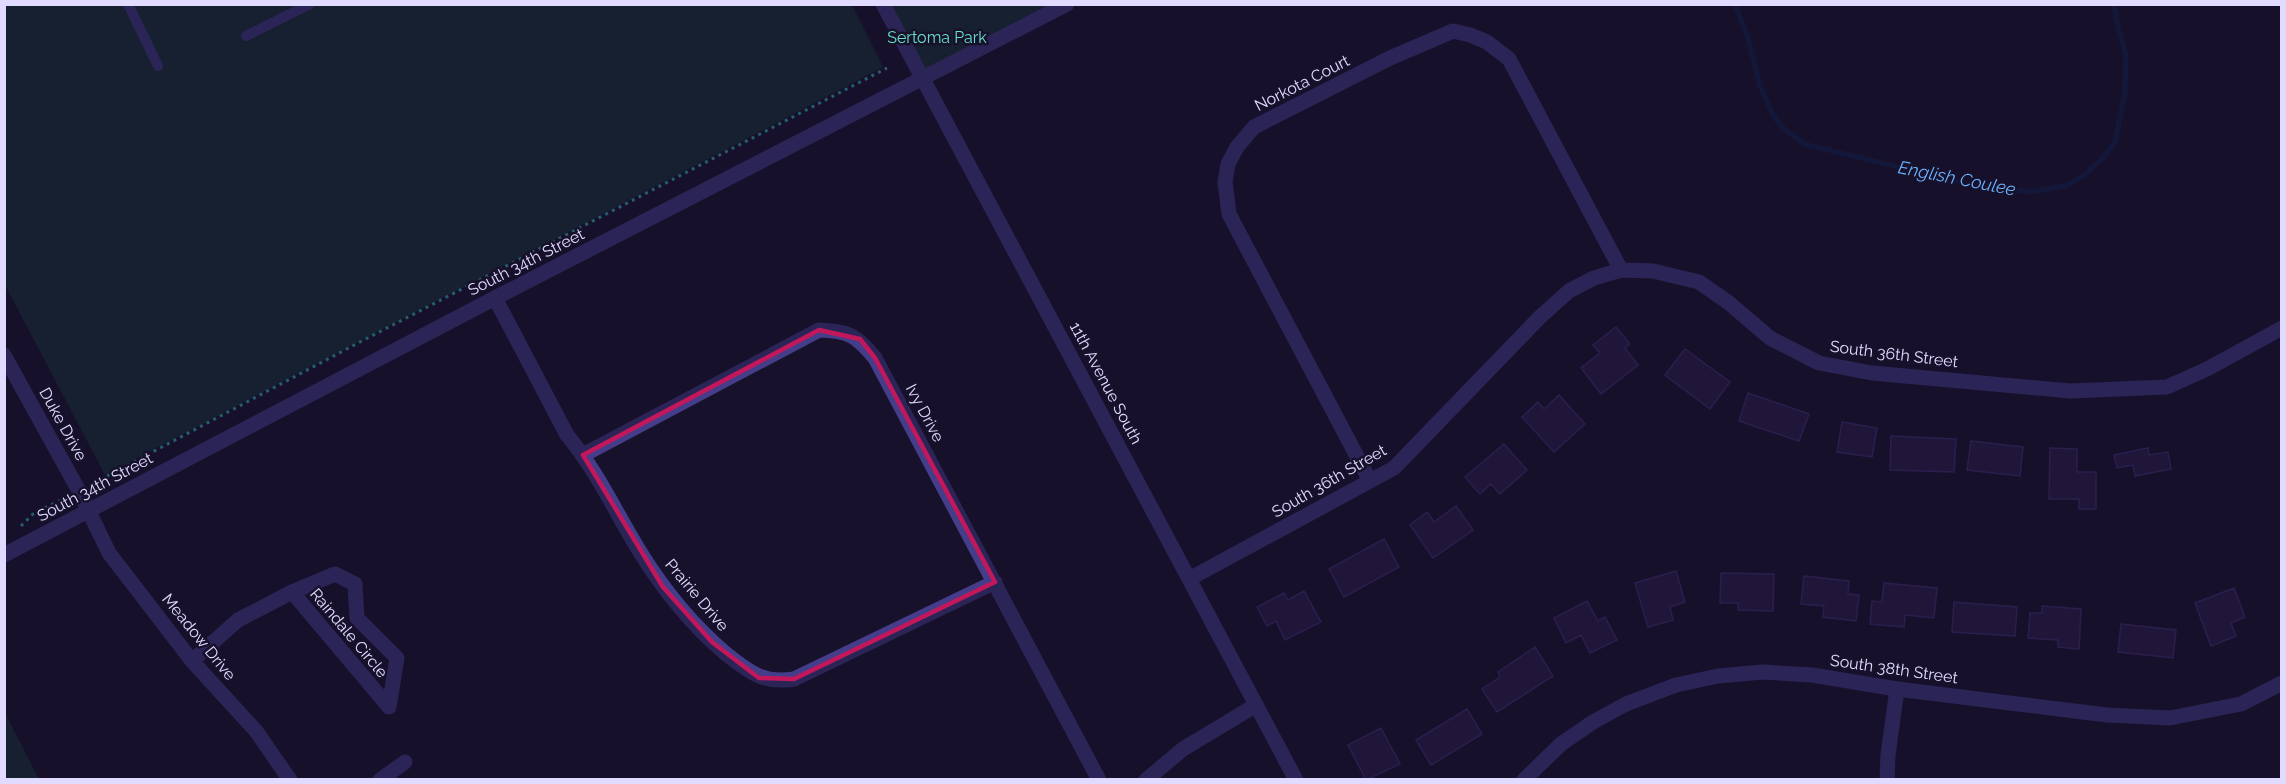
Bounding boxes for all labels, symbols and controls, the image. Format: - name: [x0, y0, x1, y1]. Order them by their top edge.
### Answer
- park label: Sertoma Park: [887, 28, 987, 47]
- street label: Norkota Court: [1251, 51, 1353, 115]
- water label: English Coulee: [1897, 156, 2018, 200]
- street label: South 34th Street: [465, 224, 588, 300]
- street label: 11th Avenue South: [1066, 319, 1146, 447]
- street label: South 36th Street: [1829, 337, 1960, 371]
- street label: Ivy Drive: [902, 381, 948, 445]
- street label: Duke Drive: [35, 384, 91, 464]
- street label: South 36th Street: [1268, 440, 1390, 521]
- street label: South 34th Street: [34, 448, 156, 525]
- street label: Prairie Drive: [661, 555, 733, 635]
- street label: Raindale Circle: [306, 584, 392, 682]
- street label: Meadow Drive: [158, 590, 240, 684]
- street label: South 38th Street: [1829, 651, 1960, 687]

